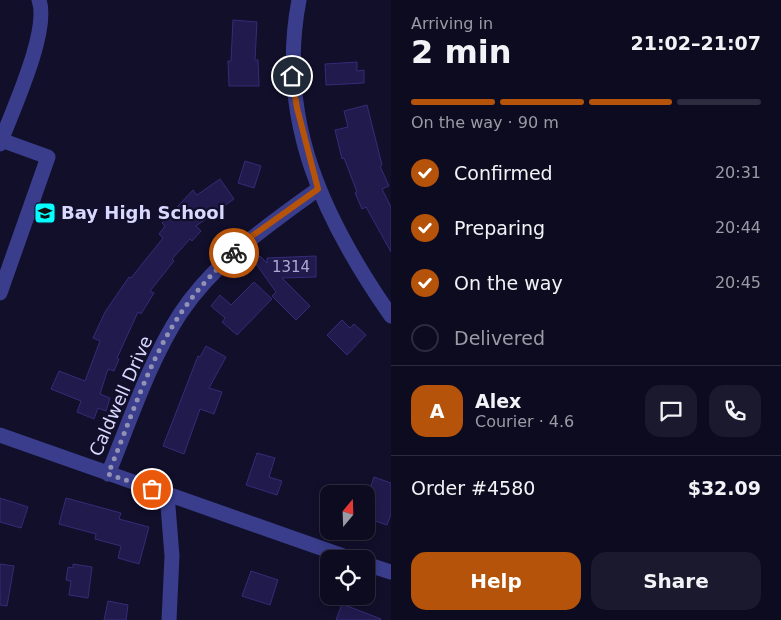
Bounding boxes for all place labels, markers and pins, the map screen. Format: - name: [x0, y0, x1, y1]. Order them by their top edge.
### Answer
- pin: [271, 55, 313, 97]
- school or university icon: Bay High School: [33, 201, 57, 225]
- place label: Bay High School: [61, 202, 225, 223]
- pin: [131, 468, 173, 510]

